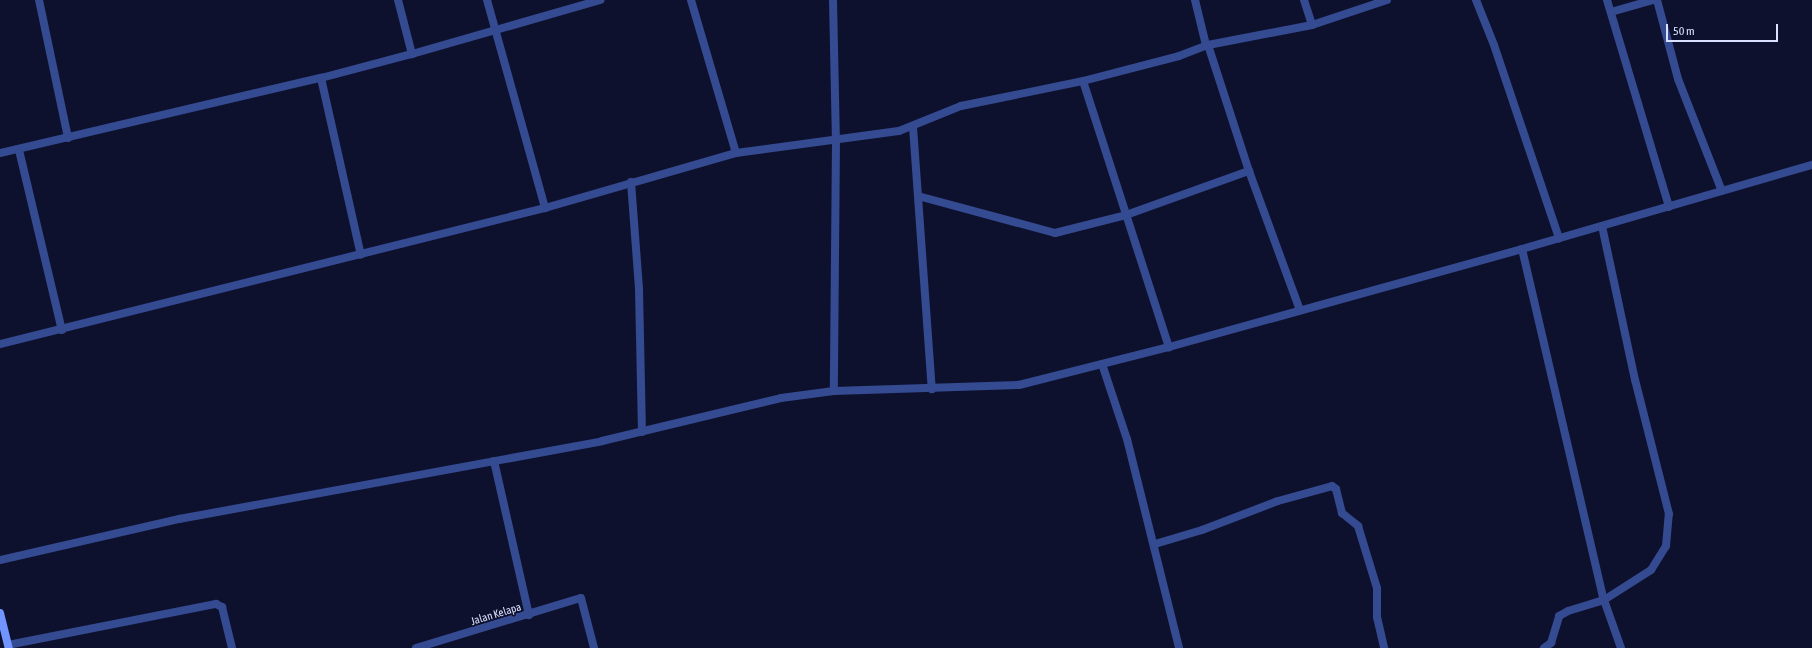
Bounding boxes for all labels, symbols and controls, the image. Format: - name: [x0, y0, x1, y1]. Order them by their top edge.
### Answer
- scale bar: [1668, 16, 1780, 42]
- text: 50 m: [1673, 24, 1695, 38]
- street label: Jalan Kelapa: [469, 600, 523, 628]

